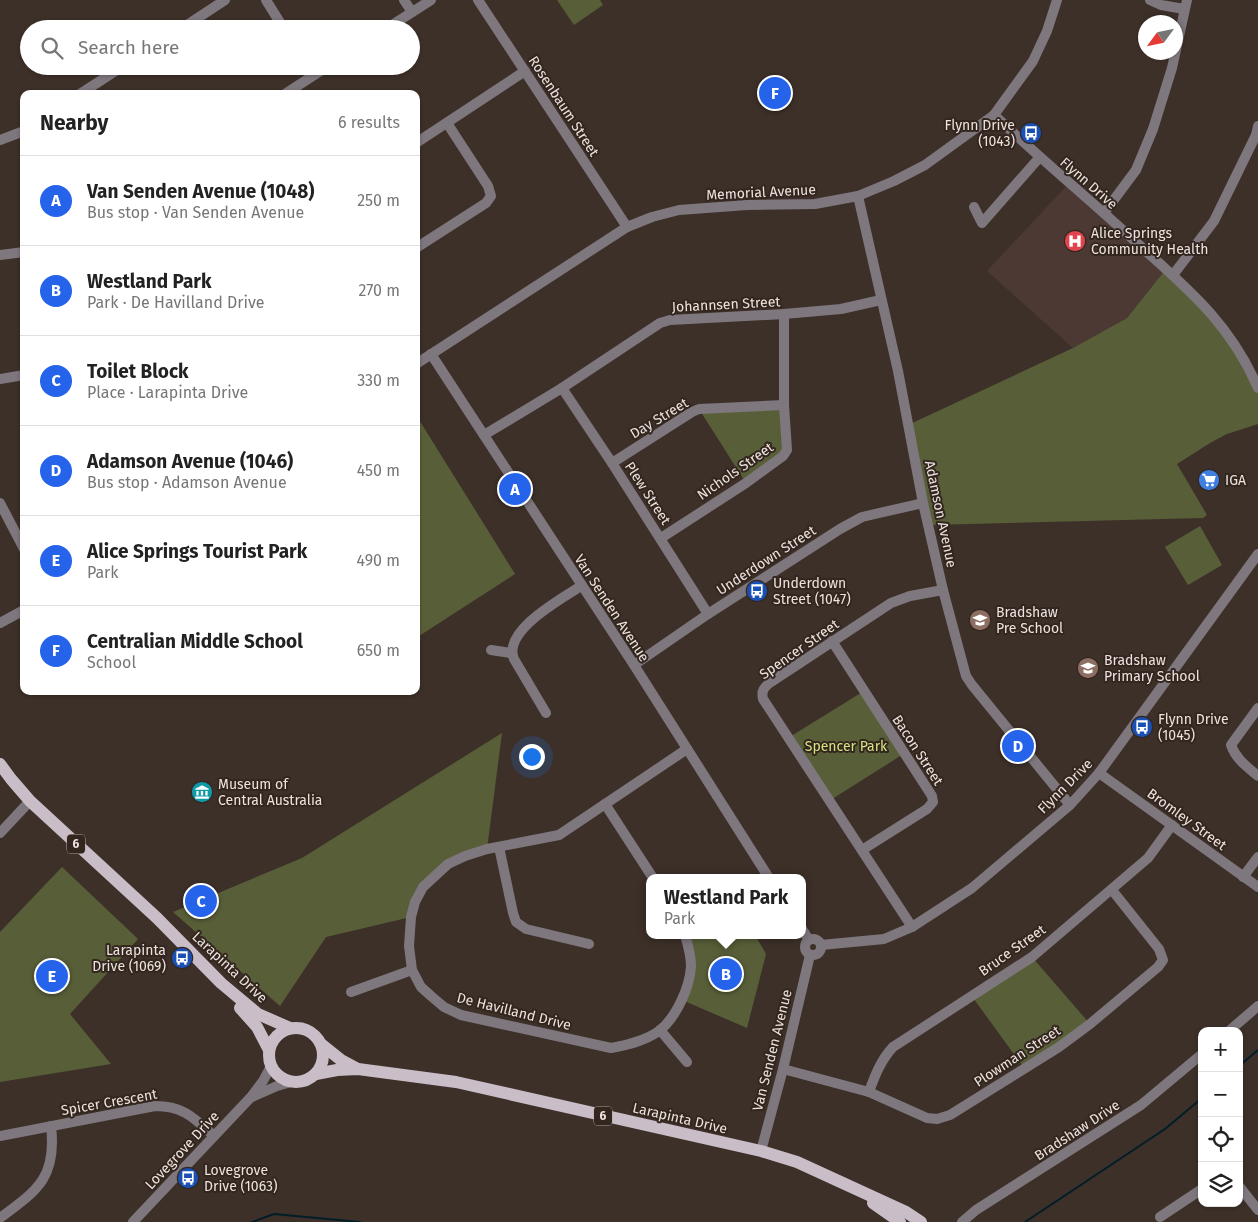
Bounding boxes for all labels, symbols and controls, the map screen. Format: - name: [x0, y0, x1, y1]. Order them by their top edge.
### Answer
- north arrow: [1138, 15, 1183, 60]
- search box: [20, 20, 420, 75]
- icon: search: [38, 34, 66, 62]
- text: Search here: [78, 36, 179, 59]
- street label: Rosenbaum Street: [525, 53, 603, 161]
- pin: F: [759, 74, 791, 112]
- text: Nearby: [40, 110, 108, 136]
- text: 6 results: [338, 113, 400, 132]
- place label: Flynn Drive (1043): [944, 117, 1015, 150]
- bus stop icon: Flynn Drive (1043): [1019, 121, 1043, 145]
- street label: Flynn Drive: [1056, 154, 1121, 213]
- text: Van Senden Avenue (1048): [87, 180, 314, 203]
- street label: Memorial Avenue: [706, 181, 816, 204]
- text: A: [51, 191, 61, 210]
- text: 250 m: [357, 191, 400, 210]
- text: Bus stop · Van Senden Avenue: [87, 203, 304, 222]
- place label: Alice Springs Community Health: [1091, 225, 1208, 258]
- hospital icon: Alice Springs Community Health: [1063, 229, 1087, 253]
- text: Westland Park: [87, 270, 211, 293]
- text: B: [51, 281, 61, 300]
- text: 270 m: [358, 281, 400, 300]
- text: Park · De Havilland Drive: [87, 293, 265, 312]
- street label: Johannsen Street: [671, 293, 782, 316]
- text: Toilet Block: [87, 360, 189, 383]
- text: C: [51, 371, 61, 390]
- text: 330 m: [357, 371, 400, 390]
- text: Place · Larapinta Drive: [87, 383, 248, 402]
- street label: Day Street: [627, 394, 692, 442]
- street label: Nichols Street: [694, 438, 777, 504]
- text: Adamson Avenue (1046): [87, 450, 293, 473]
- street label: Plew Street: [621, 459, 675, 529]
- street label: Adamson Avenue: [921, 459, 960, 569]
- text: D: [51, 461, 61, 480]
- text: 450 m: [357, 461, 400, 480]
- supermarket icon: IGA: [1197, 468, 1221, 492]
- pin: A: [499, 470, 531, 508]
- place label: IGA: [1225, 472, 1246, 489]
- text: Bus stop · Adamson Avenue: [87, 473, 287, 492]
- street label: Underdown Street: [713, 521, 820, 599]
- text: Alice Springs Tourist Park: [87, 540, 307, 563]
- text: E: [52, 551, 60, 570]
- text: 490 m: [357, 551, 400, 570]
- street label: Van Senden Avenue: [571, 551, 653, 665]
- text: Park: [87, 563, 119, 582]
- place label: Underdown Street (1047): [773, 575, 851, 608]
- bus stop icon: Underdown Street (1047): [745, 579, 769, 603]
- place label: Bradshaw Pre School: [996, 604, 1063, 637]
- school or university icon: Bradshaw Pre School: [968, 608, 992, 632]
- street label: Spencer Street: [756, 615, 843, 683]
- text: Centralian Middle School: [87, 630, 303, 653]
- text: F: [52, 641, 60, 660]
- text: 650 m: [357, 641, 400, 660]
- place label: Bradshaw Primary School: [1104, 652, 1200, 685]
- text: School: [87, 653, 136, 672]
- school or university icon: Bradshaw Primary School: [1076, 656, 1100, 680]
- place label: Flynn Drive (1045): [1158, 711, 1229, 744]
- street label: Bacon Street: [888, 712, 947, 789]
- bus stop icon: Flynn Drive (1045): [1130, 715, 1154, 739]
- pin: D: [1002, 727, 1034, 765]
- park label: Spencer Park: [805, 738, 888, 755]
- your location: [519, 744, 545, 770]
- street label: Flynn Drive: [1034, 755, 1096, 817]
- place label: Museum of Central Australia: [218, 776, 322, 809]
- museum icon: Museum of Central Australia: [190, 780, 214, 804]
- street label: Bromley Street: [1144, 785, 1230, 854]
- road number: 6: [67, 834, 85, 854]
- popup: [646, 874, 806, 939]
- pin: C: [185, 882, 217, 920]
- text: Westland Park: [664, 886, 788, 909]
- text: Park: [664, 909, 695, 928]
- street label: Bruce Street: [976, 921, 1050, 980]
- street label: Larapinta Drive: [189, 928, 271, 1007]
- place label: Larapinta Drive (1069): [92, 942, 166, 975]
- bus stop icon: Larapinta Drive (1069): [170, 946, 194, 970]
- pin: B: [710, 955, 742, 993]
- pin: E: [36, 957, 68, 995]
- street label: Van Senden Avenue: [749, 988, 796, 1113]
- street label: De Havilland Drive: [455, 989, 573, 1034]
- street label: Plowman Street: [971, 1022, 1065, 1091]
- map controls: [1198, 1027, 1243, 1207]
- button: +: [1198, 1027, 1243, 1072]
- button: −: [1198, 1072, 1243, 1117]
- street label: Spicer Crescent: [60, 1086, 159, 1119]
- street label: Bradshaw Drive: [1031, 1097, 1123, 1164]
- street label: Larapinta Drive: [631, 1099, 729, 1138]
- road number: 6: [594, 1106, 612, 1126]
- street label: Lovegrove Drive: [142, 1108, 223, 1193]
- button: locate: [1198, 1117, 1243, 1162]
- place label: Lovegrove Drive (1063): [204, 1162, 278, 1195]
- button: layers: [1198, 1162, 1243, 1207]
- bus stop icon: Lovegrove Drive (1063): [176, 1166, 200, 1190]

